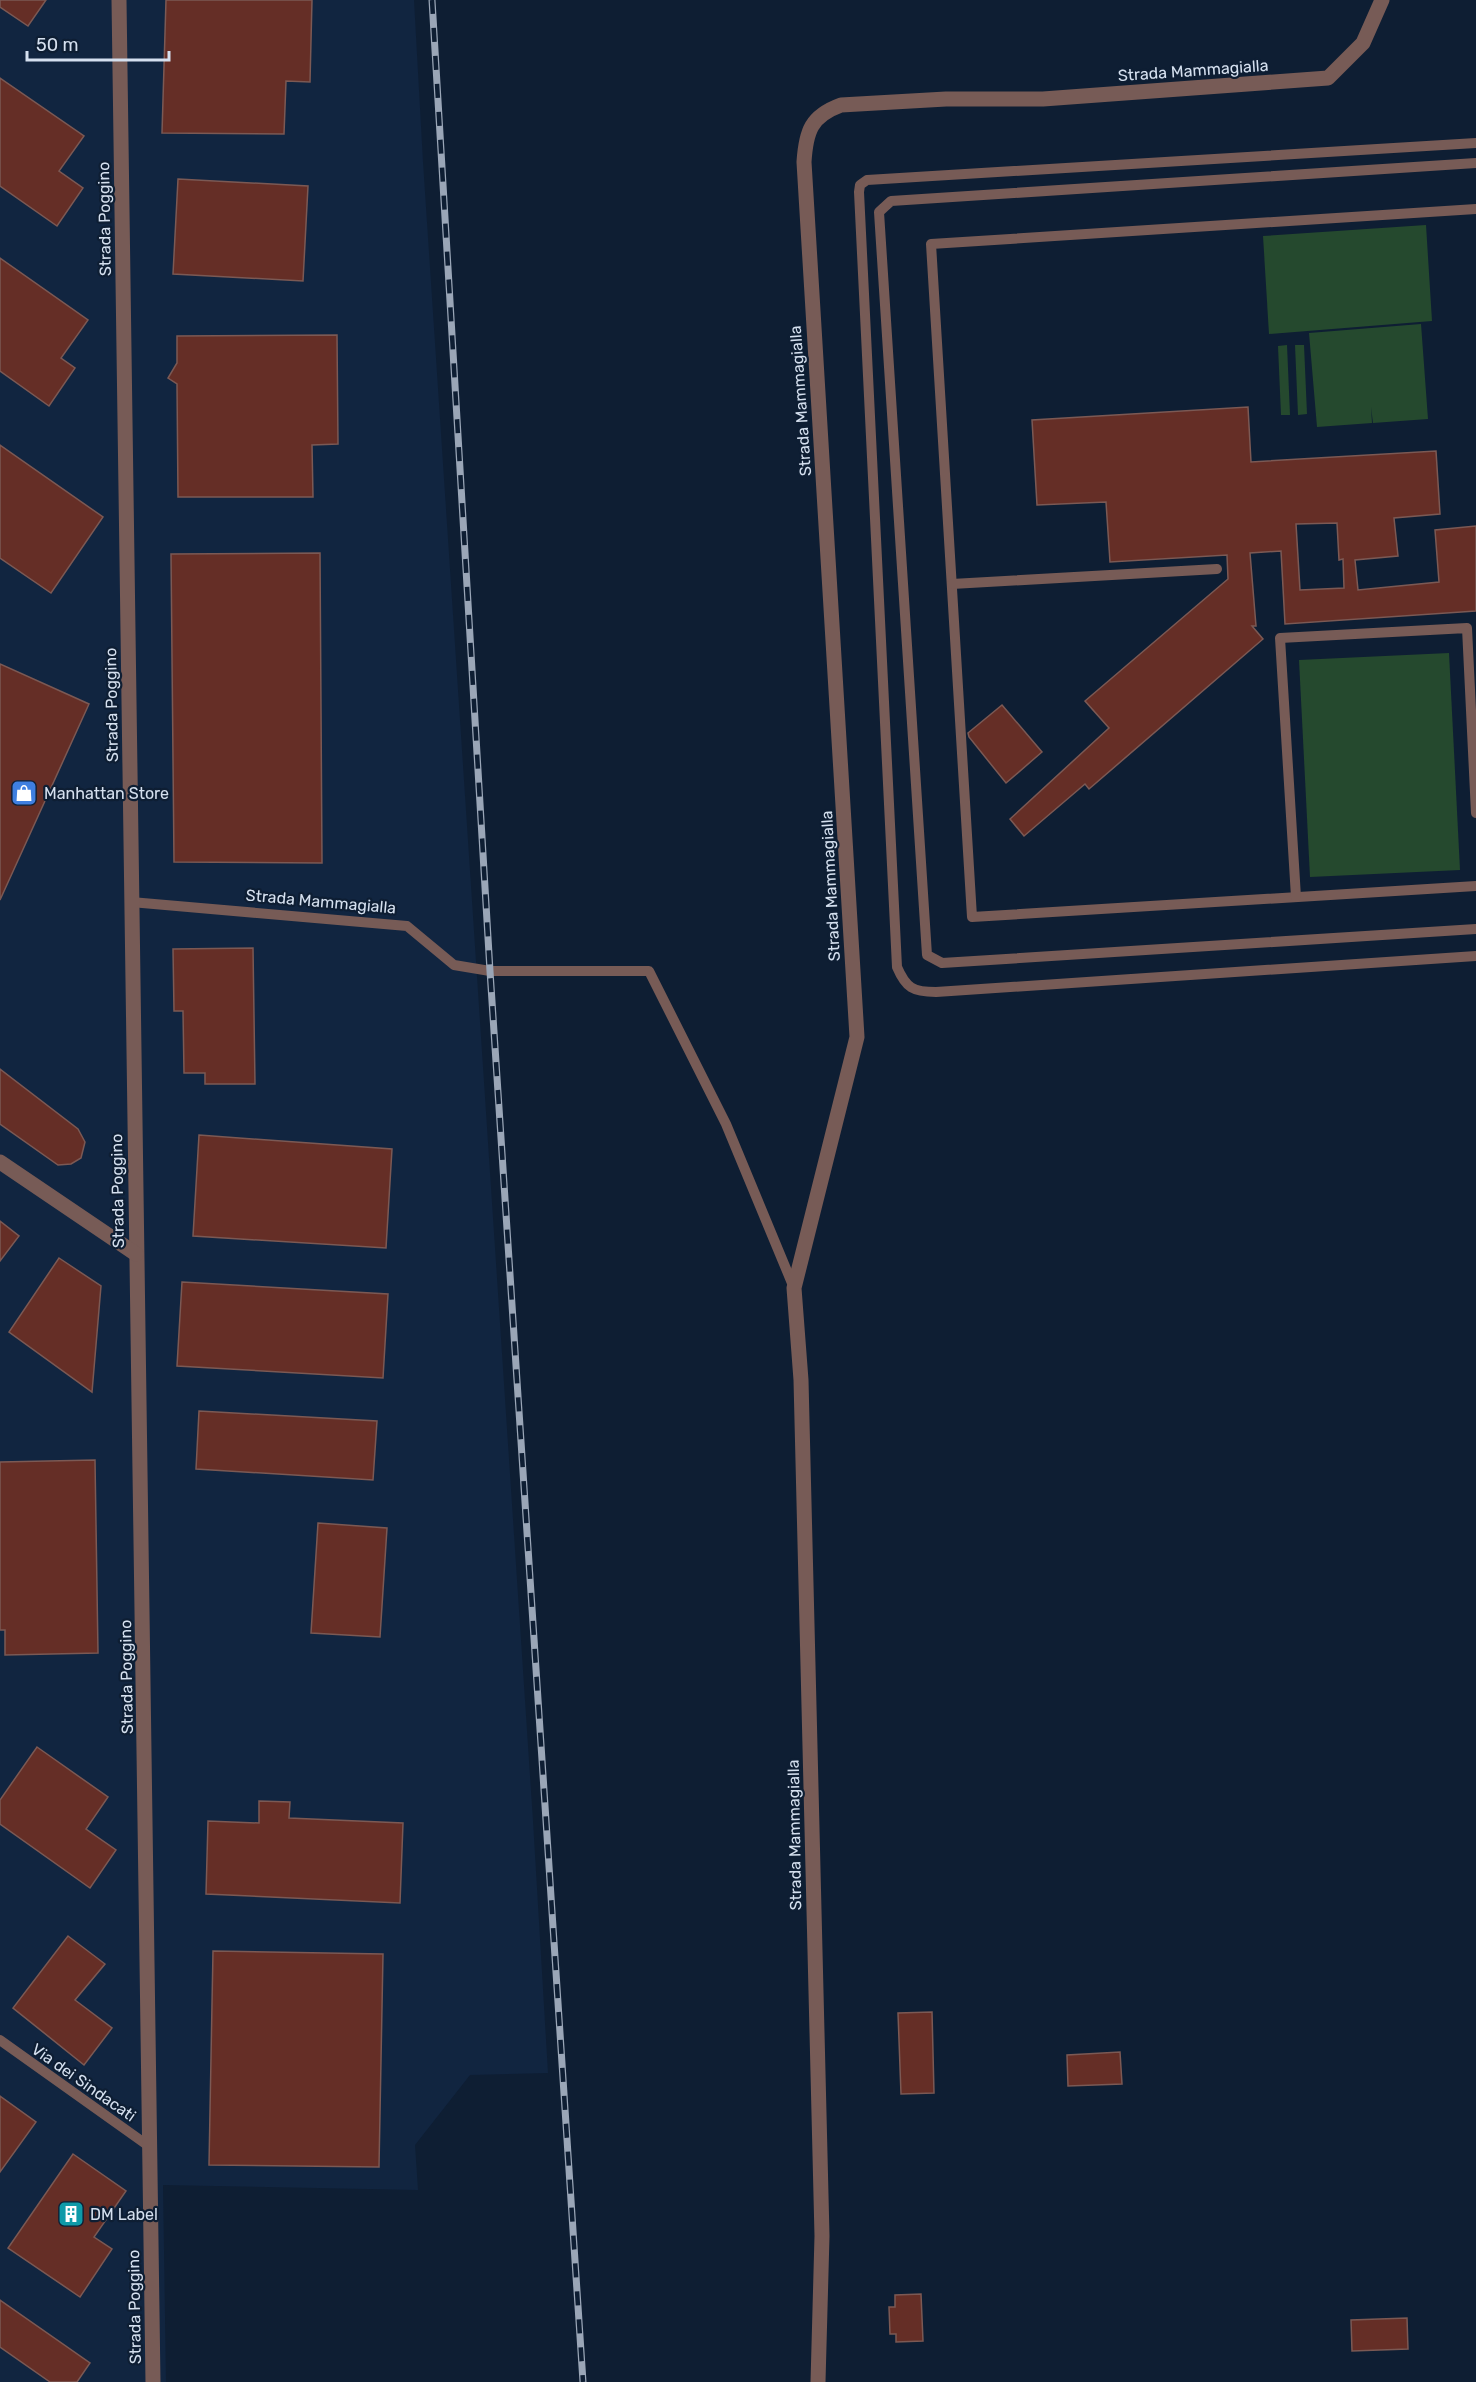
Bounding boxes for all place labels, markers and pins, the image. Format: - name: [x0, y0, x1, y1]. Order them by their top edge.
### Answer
- shop icon: Manhattan Store: [9, 778, 39, 808]
- place label: Manhattan Store: [44, 784, 169, 803]
- building icon: DM Label: [56, 2199, 86, 2229]
- place label: DM Label: [90, 2205, 158, 2224]

